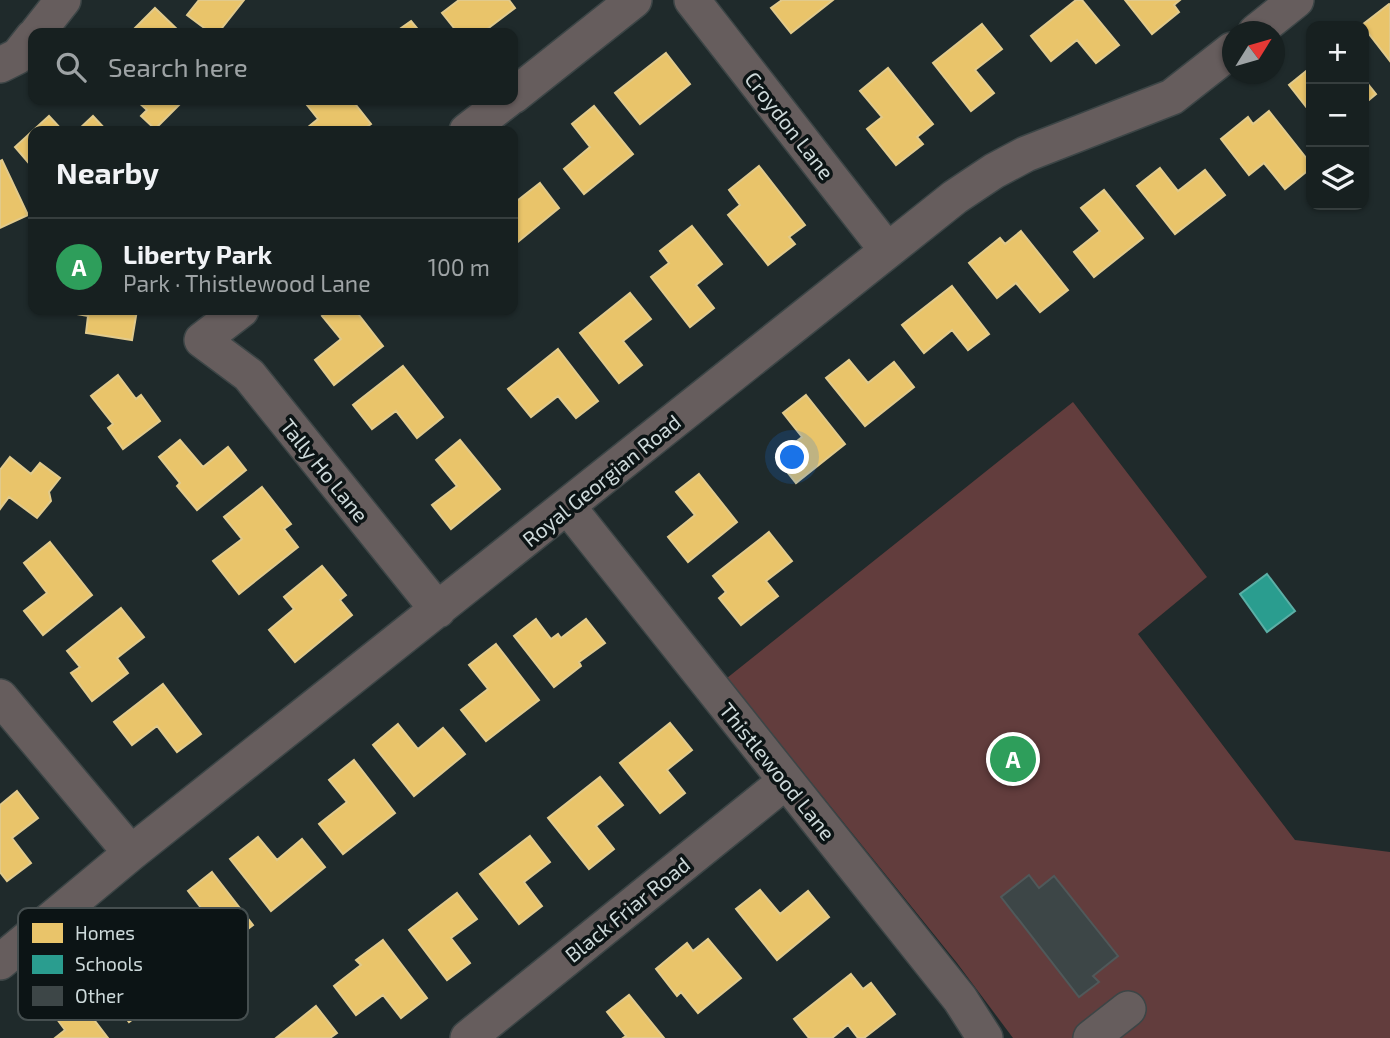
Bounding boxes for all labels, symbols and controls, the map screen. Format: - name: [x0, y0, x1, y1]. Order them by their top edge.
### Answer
- north arrow: [1222, 21, 1285, 84]
- map controls: [1306, 21, 1369, 210]
- button: +: [1306, 21, 1369, 84]
- search box: [28, 28, 518, 105]
- icon: search: [52, 48, 90, 86]
- text: Search here: [108, 51, 248, 82]
- street label: Croydon Lane: [740, 66, 840, 184]
- button: −: [1306, 84, 1369, 147]
- button: layers: [1306, 147, 1369, 210]
- text: Nearby: [56, 154, 159, 190]
- text: Liberty Park: [123, 238, 272, 269]
- text: A: [71, 253, 87, 281]
- text: 100 m: [428, 253, 490, 281]
- text: Park · Thistlewood Lane: [123, 269, 371, 297]
- street label: Royal Georgian Road: [517, 409, 685, 551]
- street label: Tally Ho Lane: [276, 413, 374, 527]
- your location: [775, 440, 809, 474]
- street label: Thistlewood Lane: [715, 697, 841, 845]
- pin: A: [990, 733, 1036, 785]
- street label: Black Friar Road: [560, 851, 694, 967]
- legend: [18, 908, 248, 1020]
- text: Homes: [75, 921, 135, 944]
- text: Schools: [75, 952, 143, 975]
- text: Other: [75, 984, 124, 1007]

